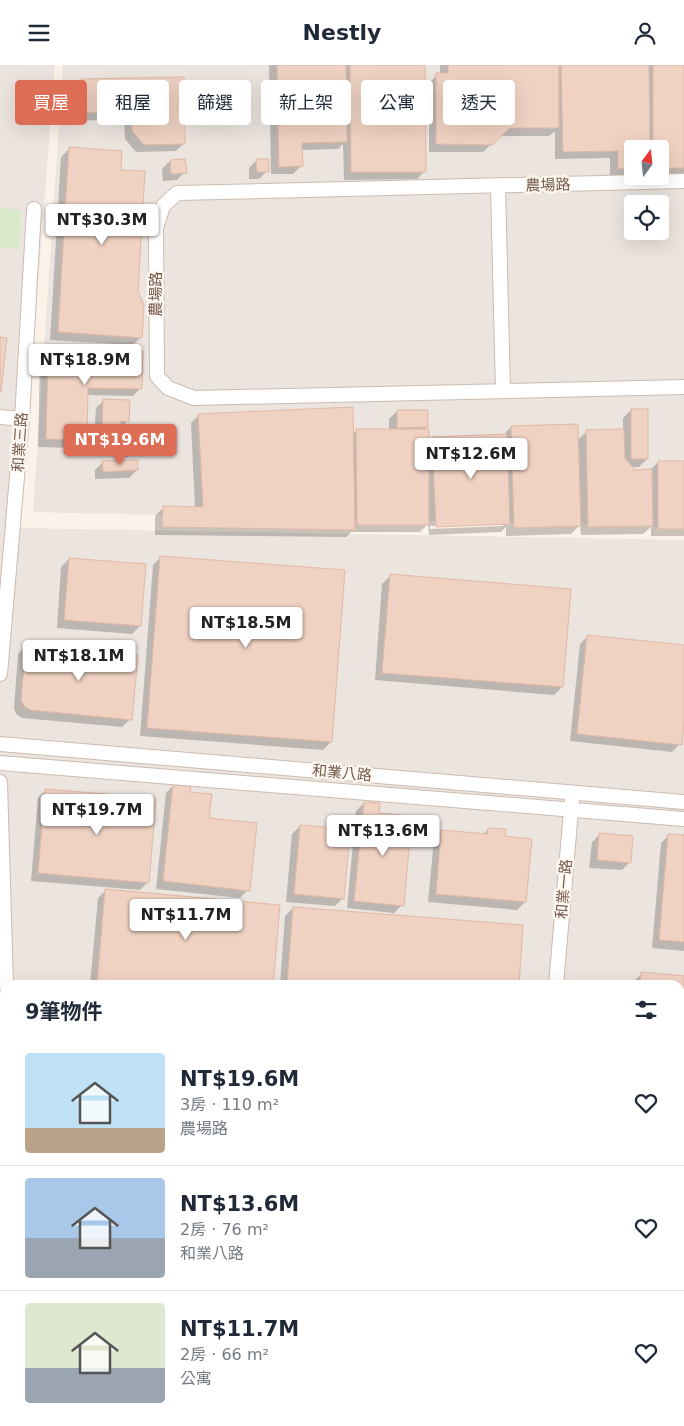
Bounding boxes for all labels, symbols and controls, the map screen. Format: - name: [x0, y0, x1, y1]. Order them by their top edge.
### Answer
- icon: menu: [25, 19, 53, 47]
- icon: person: [631, 19, 659, 47]
- text: Nestly: [303, 20, 381, 45]
- chip: 買屋: [15, 80, 87, 125]
- chip: 租屋: [97, 80, 169, 125]
- chip: 篩選: [179, 80, 251, 125]
- chip: 新上架: [261, 80, 351, 125]
- chip: 公寓: [361, 80, 433, 125]
- chip: 透天: [443, 80, 515, 125]
- north arrow: [624, 140, 669, 185]
- map controls: [624, 140, 669, 240]
- street label: 農場路: [525, 176, 571, 194]
- button: locate: [624, 195, 669, 240]
- pin: NT$30.3M: [50, 203, 154, 246]
- text: NT$30.3M: [57, 210, 147, 229]
- street label: 農場路: [147, 271, 165, 317]
- pin: NT$18.9M: [33, 343, 137, 386]
- text: NT$18.9M: [40, 350, 130, 369]
- street label: 和業三路: [9, 411, 31, 473]
- pin: NT$19.6M: [68, 423, 172, 466]
- text: NT$19.6M: [75, 430, 165, 449]
- pin: NT$12.6M: [419, 437, 523, 480]
- text: NT$12.6M: [426, 444, 516, 463]
- pin: NT$18.5M: [194, 607, 298, 649]
- text: NT$18.5M: [201, 613, 291, 632]
- pin: NT$18.1M: [27, 639, 131, 682]
- text: NT$18.1M: [34, 646, 124, 665]
- street label: 和業八路: [311, 761, 373, 785]
- pin: NT$19.7M: [45, 793, 149, 836]
- text: NT$19.7M: [52, 800, 142, 819]
- pin: NT$13.6M: [331, 815, 435, 857]
- text: NT$13.6M: [338, 821, 428, 840]
- street label: 和業一路: [552, 858, 576, 920]
- pin: NT$11.7M: [134, 899, 238, 941]
- text: NT$11.7M: [141, 905, 231, 924]
- icon: filters: [632, 996, 660, 1024]
- text: 9筆物件: [25, 1000, 103, 1024]
- text: NT$19.6M: [180, 1067, 299, 1091]
- icon: home: [65, 1073, 125, 1133]
- icon: heart: [632, 1089, 660, 1117]
- text: 3房 · 110 m²: [180, 1095, 279, 1114]
- text: 農場路: [180, 1119, 228, 1138]
- text: NT$13.6M: [180, 1192, 299, 1216]
- icon: home: [65, 1198, 125, 1258]
- icon: heart: [632, 1214, 660, 1242]
- text: 2房 · 76 m²: [180, 1220, 269, 1239]
- text: 和業八路: [180, 1244, 244, 1263]
- text: NT$11.7M: [180, 1317, 299, 1341]
- icon: home: [65, 1323, 125, 1383]
- icon: heart: [632, 1339, 660, 1367]
- text: 2房 · 66 m²: [180, 1345, 269, 1364]
- text: 公寓: [180, 1369, 212, 1388]

